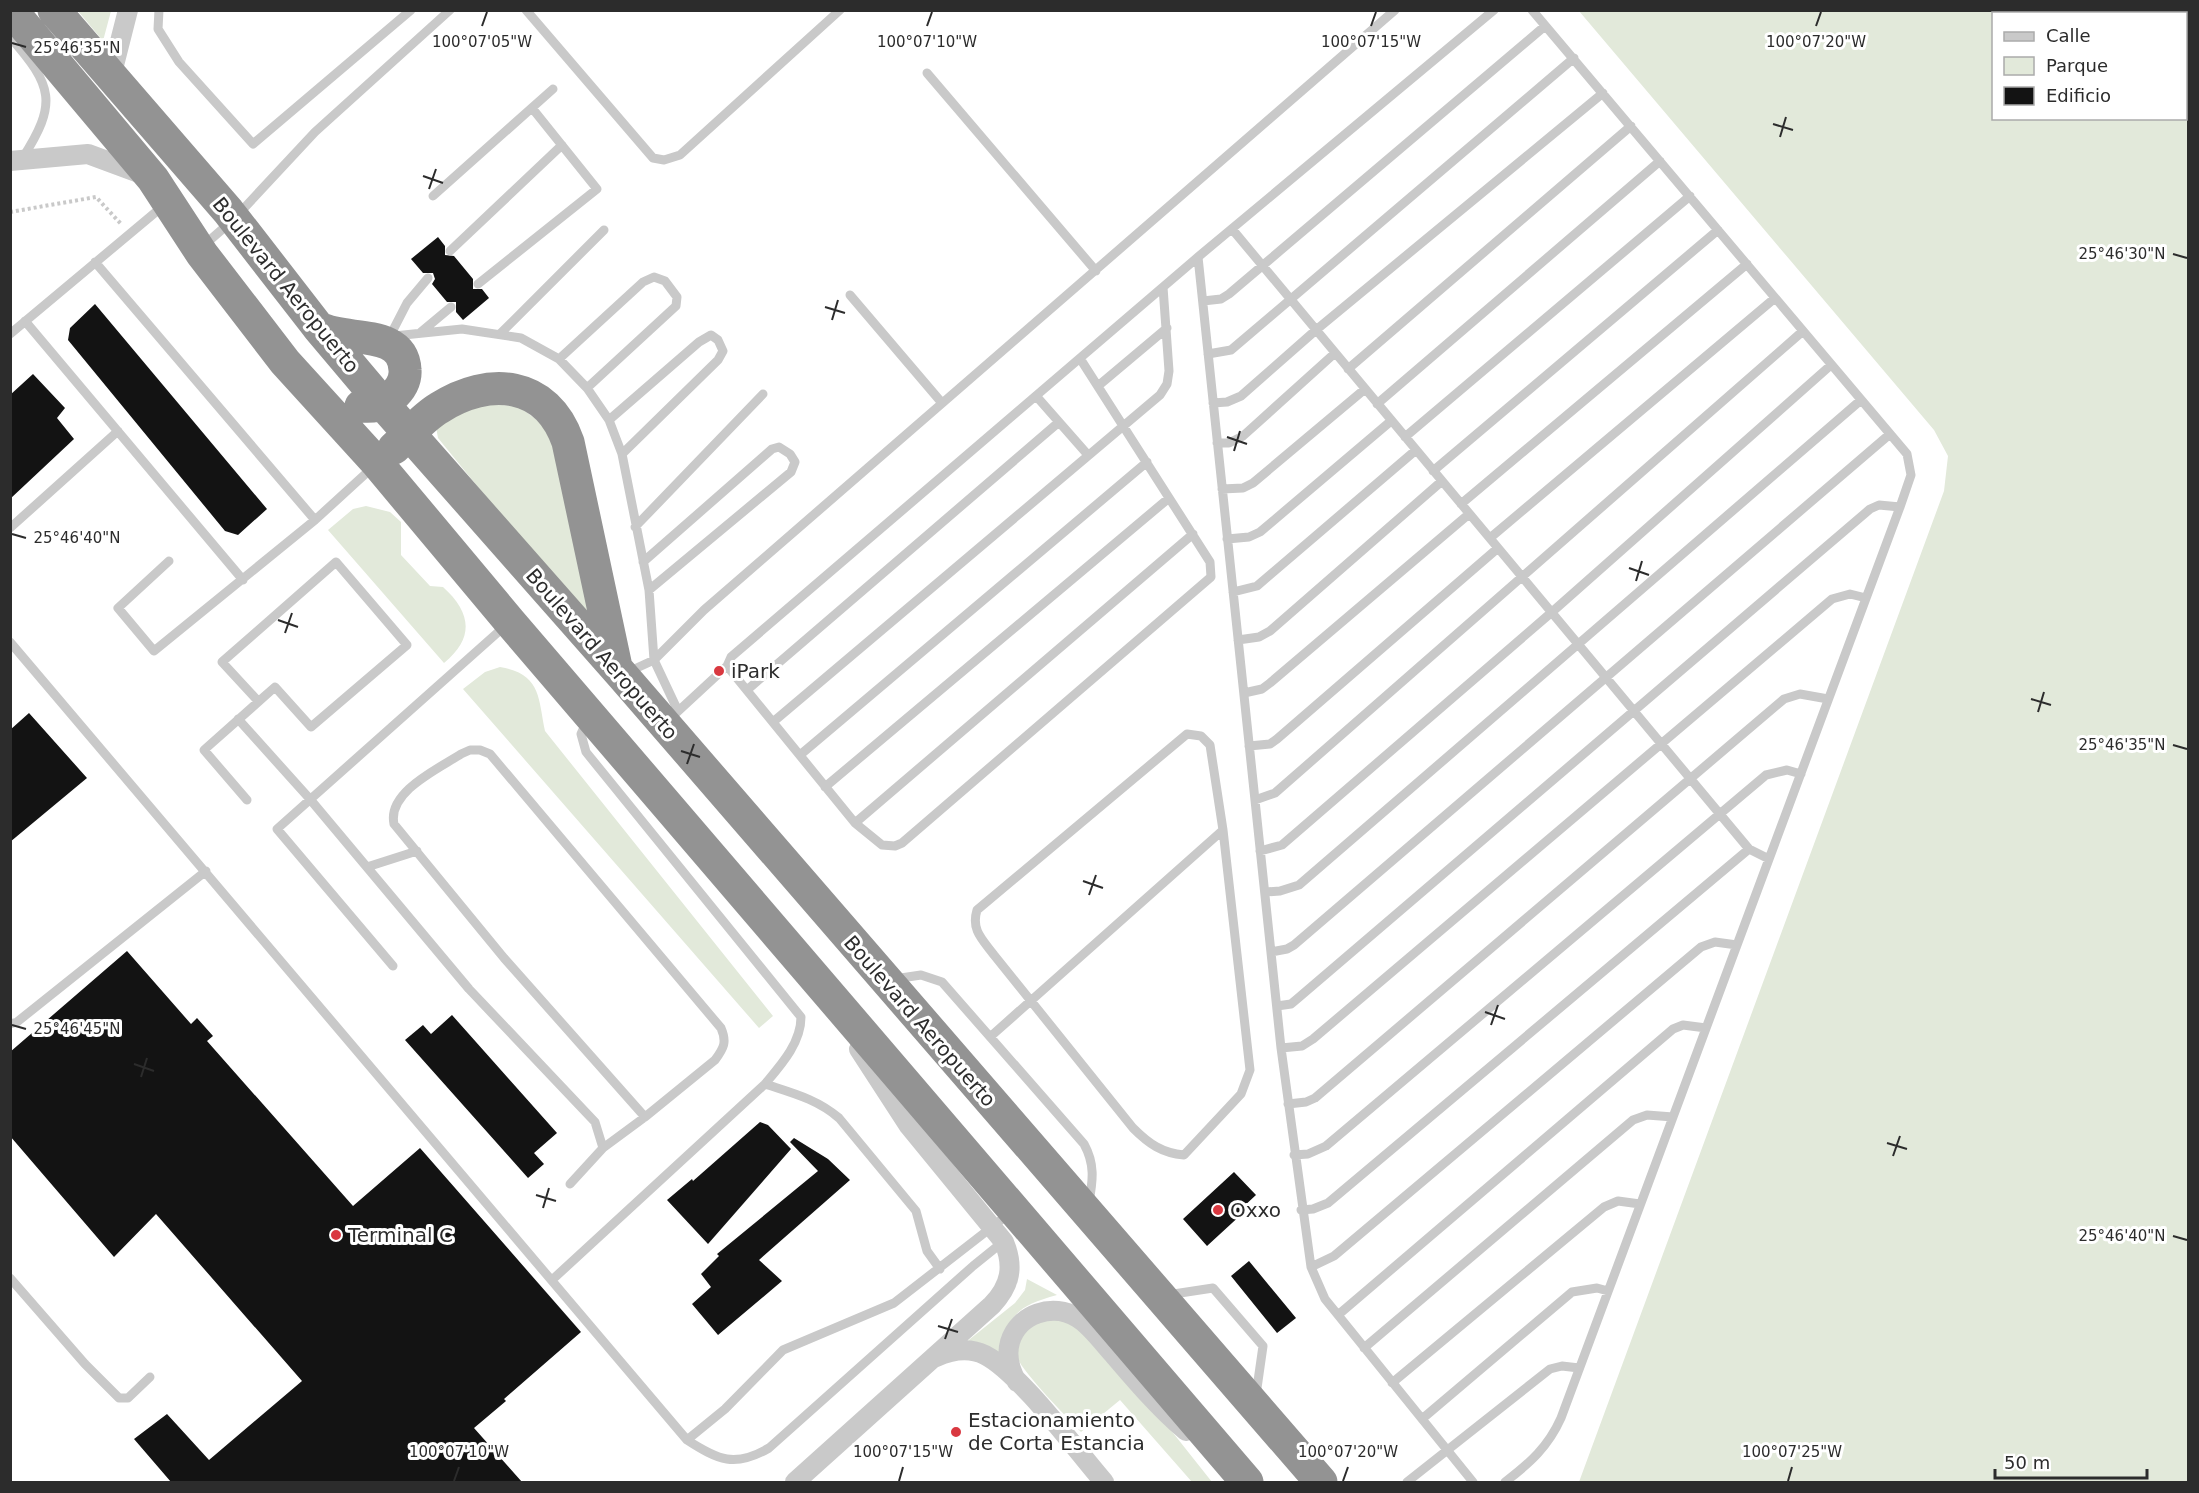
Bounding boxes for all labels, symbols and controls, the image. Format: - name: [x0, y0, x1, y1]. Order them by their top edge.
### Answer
- legend: [1992, 12, 2187, 120]
- text: Calle: [2046, 25, 2091, 46]
- text: 100°07'05"W: [432, 33, 532, 51]
- text: 100°07'10"W: [877, 33, 977, 51]
- text: 100°07'15"W: [1321, 33, 1421, 51]
- text: 100°07'20"W: [1766, 33, 1866, 51]
- text: 25°46'35"N: [33, 39, 121, 57]
- text: Parque: [2046, 55, 2108, 76]
- text: Edificio: [2046, 85, 2111, 106]
- street label: Boulevard Aeropuerto: [208, 192, 364, 378]
- text: 25°46'30"N: [2078, 245, 2166, 263]
- text: 25°46'40"N: [33, 529, 121, 547]
- street label: Boulevard Aeropuerto: [521, 563, 683, 745]
- place label: iPark: [731, 659, 780, 683]
- marker: iPark: [712, 664, 726, 678]
- text: 25°46'35"N: [2078, 736, 2166, 754]
- street label: Boulevard Aeropuerto: [839, 930, 1001, 1112]
- text: 25°46'45"N: [33, 1020, 121, 1038]
- place label: Oxxo: [1230, 1198, 1281, 1222]
- marker: Oxxo: [1211, 1203, 1225, 1217]
- place label: Terminal C: [347, 1223, 453, 1247]
- text: 25°46'40"N: [2078, 1227, 2166, 1245]
- marker: Terminal C: [329, 1228, 343, 1242]
- place label: Estacionamiento de Corta Estancia: [968, 1408, 1145, 1455]
- marker: Estacionamiento de Corta Estancia: [949, 1425, 963, 1439]
- scale bar: [1995, 1442, 2146, 1480]
- text: 100°07'10"W: [409, 1443, 509, 1461]
- text: 100°07'15"W: [853, 1443, 953, 1461]
- text: 100°07'20"W: [1298, 1443, 1398, 1461]
- text: 100°07'25"W: [1742, 1443, 1842, 1461]
- text: 50 m: [2004, 1452, 2050, 1473]

